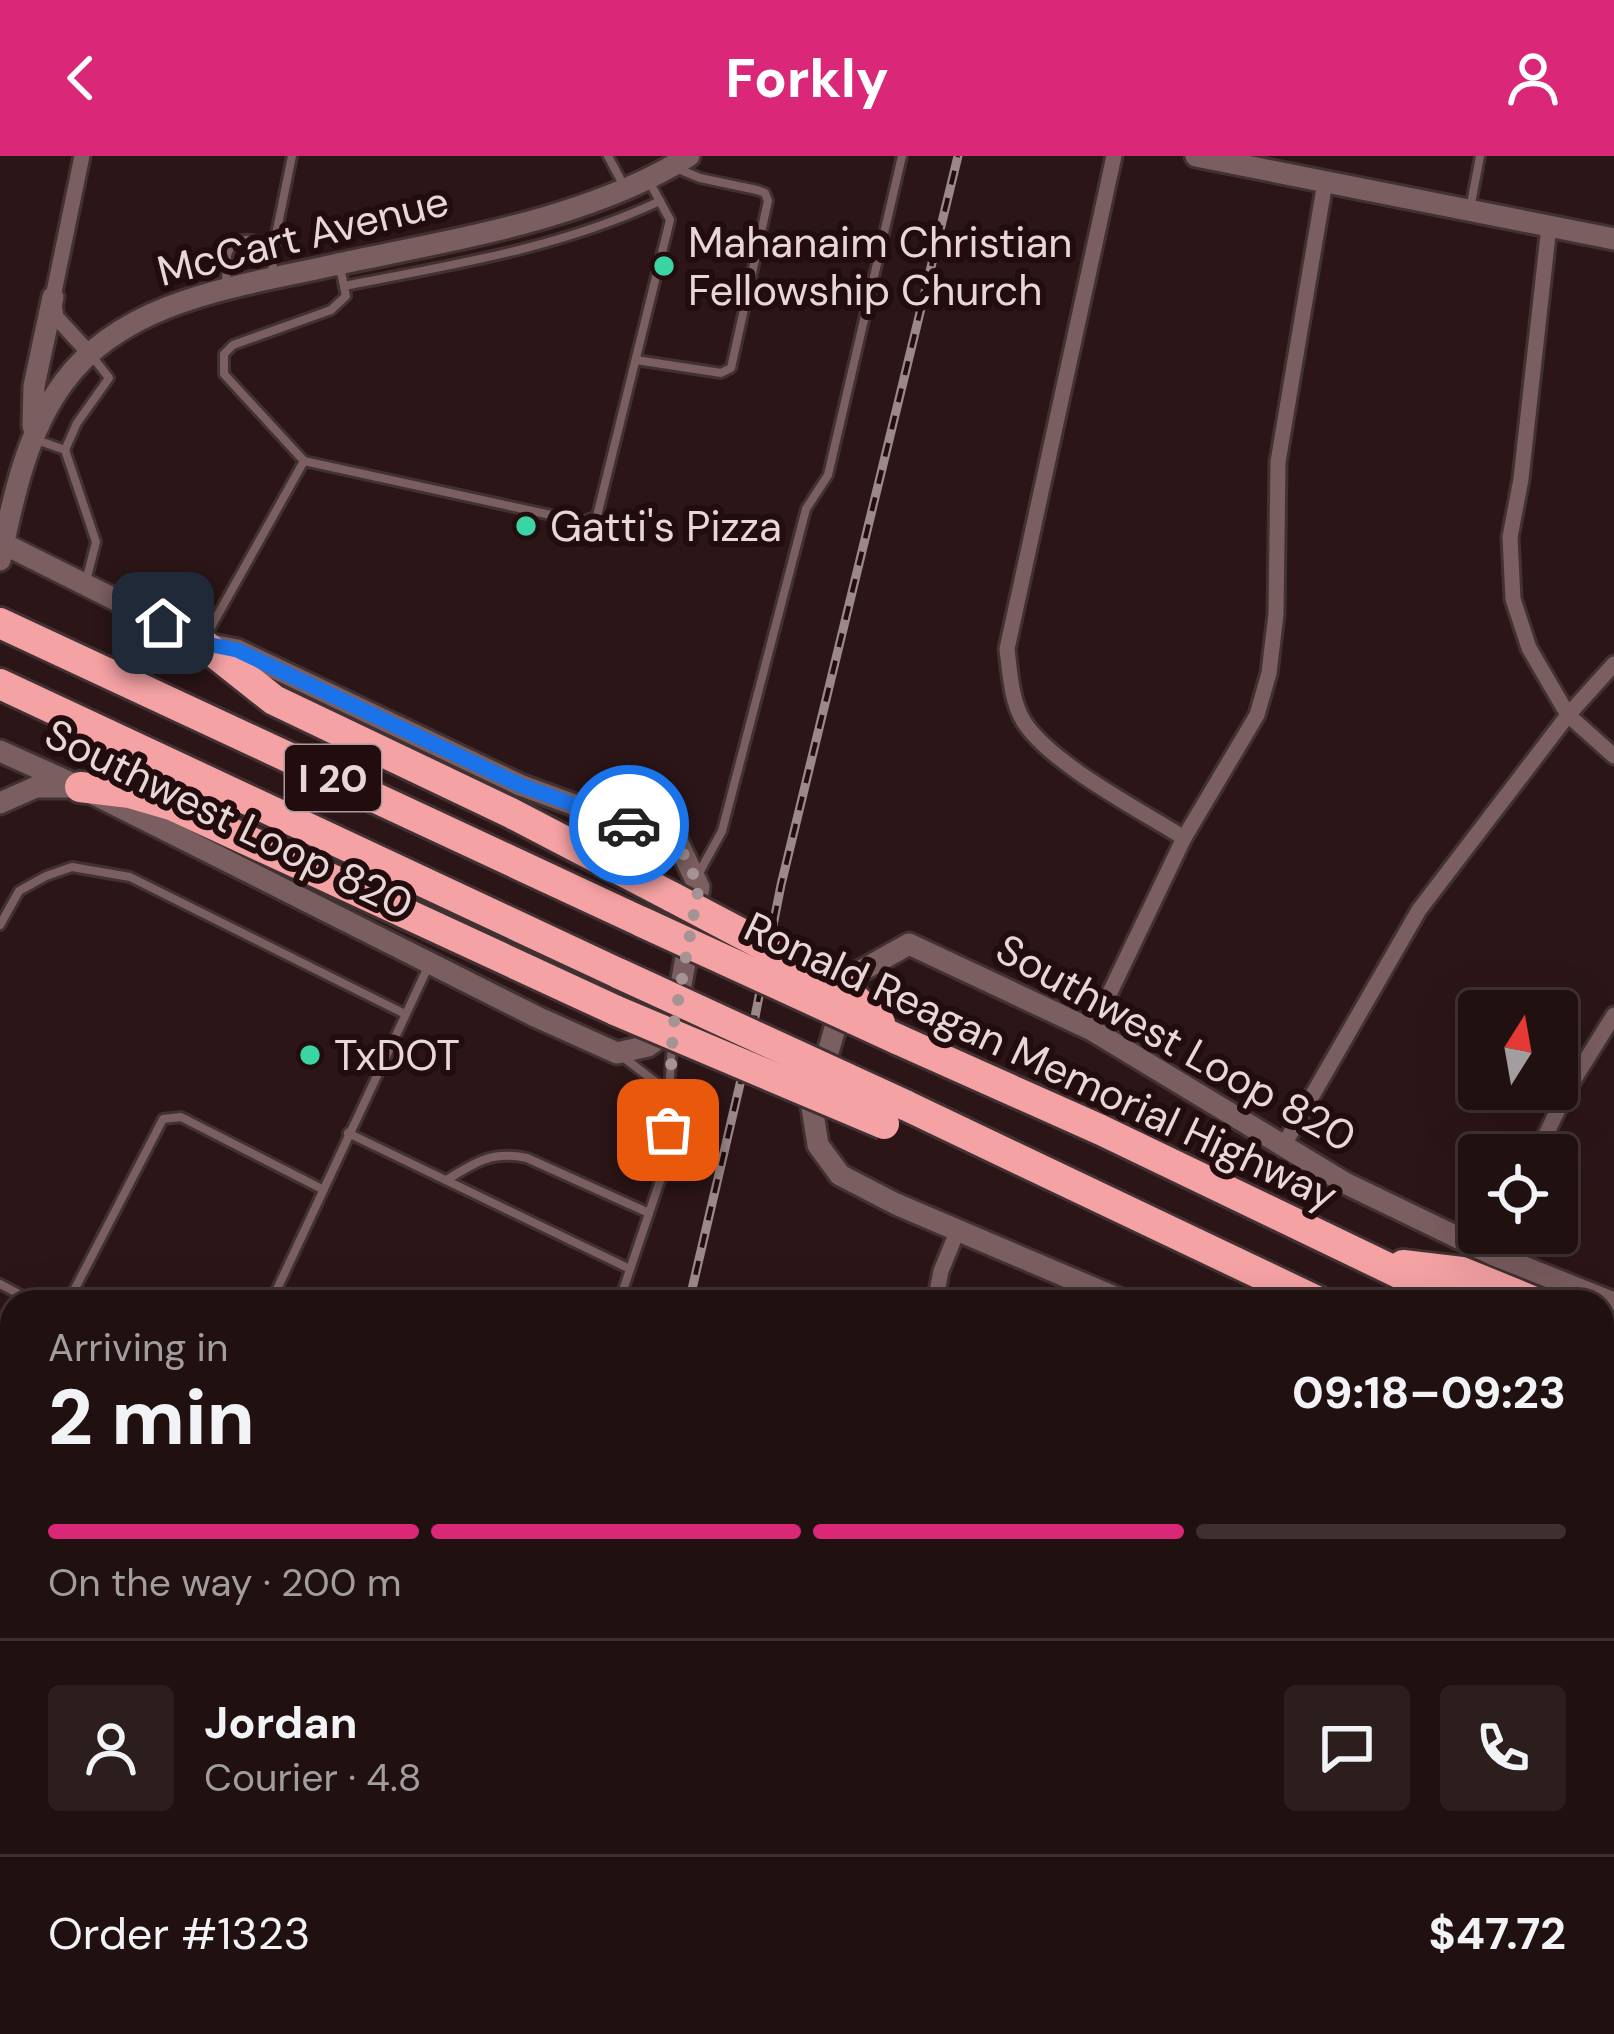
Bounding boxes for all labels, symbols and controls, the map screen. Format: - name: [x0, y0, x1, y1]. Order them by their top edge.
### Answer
- text: Forkly: [725, 43, 889, 114]
- icon: back: [48, 45, 114, 111]
- icon: person: [1500, 45, 1566, 111]
- street label: McCart Avenue: [152, 173, 454, 299]
- place label: Mahanaim Christian Fellowship Church: [688, 215, 1072, 318]
- marker: Mahanaim Christian Fellowship Church: [651, 253, 677, 279]
- place label: Gatti's Pizza: [550, 499, 782, 554]
- marker: Gatti's Pizza: [513, 513, 539, 539]
- pin: [112, 572, 214, 674]
- icon: home: [130, 590, 196, 656]
- street label: Southwest Loop 820: [36, 706, 422, 932]
- road number: I 20: [285, 745, 381, 811]
- courier: [569, 765, 689, 885]
- icon: car: [596, 792, 662, 858]
- street label: Ronald Reagan Memorial Highway: [736, 899, 1346, 1223]
- street label: Southwest Loop 820: [987, 921, 1365, 1165]
- north arrow: [1458, 990, 1578, 1110]
- map controls: [1458, 990, 1578, 1254]
- place label: TxDOT: [334, 1028, 460, 1083]
- marker: TxDOT: [297, 1042, 323, 1068]
- pin: [617, 1079, 719, 1181]
- icon: bag: [635, 1097, 701, 1163]
- button: locate: [1458, 1134, 1578, 1254]
- text: Arriving in: [48, 1322, 228, 1373]
- text: 09:18–09:23: [1292, 1363, 1566, 1422]
- text: 2 min: [48, 1367, 255, 1468]
- text: On the way · 200 m: [48, 1557, 402, 1608]
- button: person: [48, 1685, 174, 1811]
- button: chat: [1284, 1685, 1410, 1811]
- button: phone: [1440, 1685, 1566, 1811]
- text: Jordan: [204, 1693, 357, 1752]
- text: Courier · 4.8: [204, 1752, 421, 1803]
- text: Order #1323: [48, 1904, 310, 1963]
- text: $47.72: [1428, 1904, 1566, 1963]

